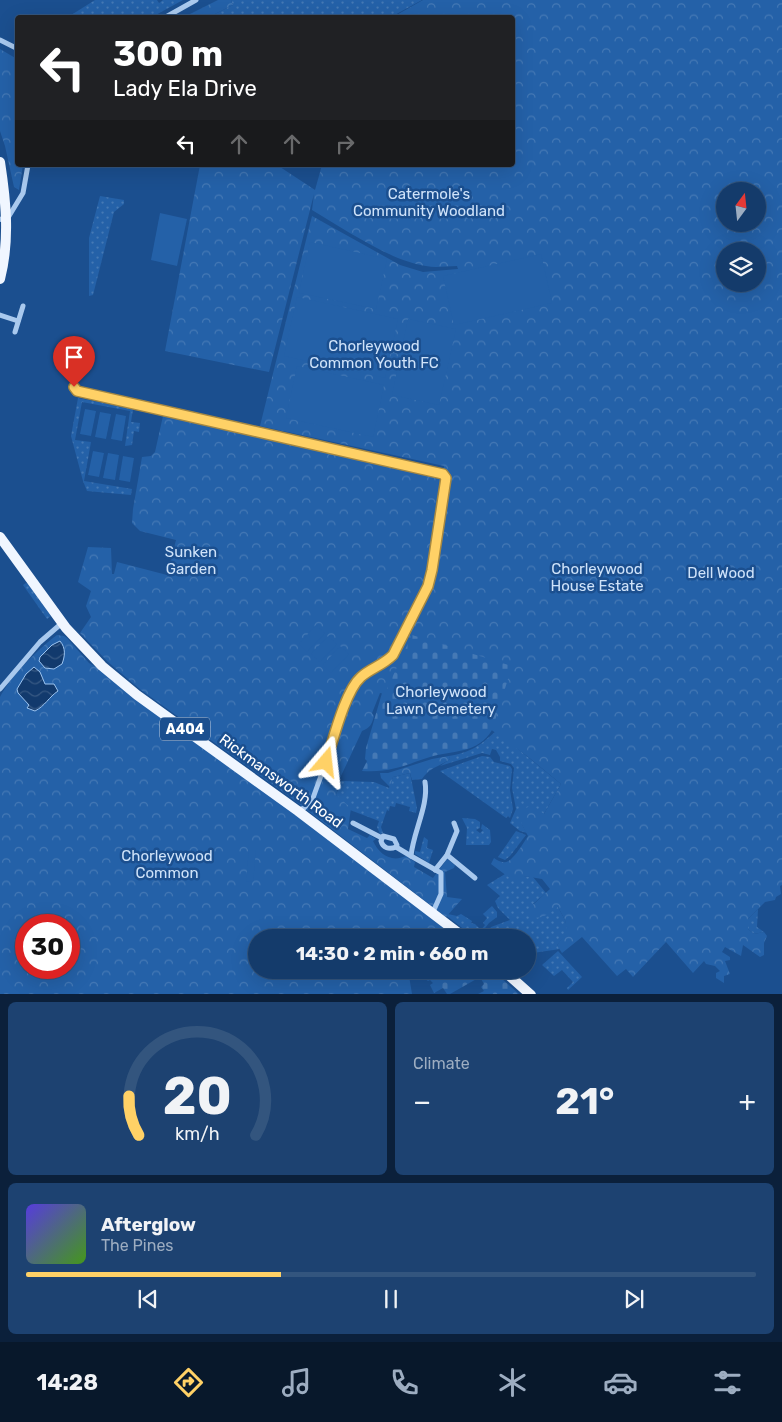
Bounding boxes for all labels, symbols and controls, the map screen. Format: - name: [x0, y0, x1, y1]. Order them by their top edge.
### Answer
- text: 300 m: [113, 33, 223, 75]
- icon: left: [30, 35, 95, 100]
- text: Lady Ela Drive: [113, 75, 257, 102]
- icon: left: [172, 130, 200, 158]
- icon: ahead: [225, 130, 253, 158]
- icon: ahead: [278, 130, 306, 158]
- icon: right: [331, 130, 359, 158]
- north arrow: [716, 182, 766, 232]
- map controls: [716, 182, 766, 292]
- park label: Catermole's Community Woodland: [353, 185, 505, 220]
- button: layers: [716, 242, 766, 292]
- pin: [53, 336, 95, 387]
- park label: Chorleywood Common Youth FC: [309, 337, 439, 372]
- icon: arrive: [60, 343, 88, 371]
- park label: Sunken Garden: [165, 543, 217, 578]
- park label: Chorleywood House Estate: [550, 560, 644, 595]
- park label: Dell Wood: [687, 564, 755, 582]
- park label: Chorleywood Lawn Cemetery: [386, 683, 496, 718]
- road number: A404: [160, 718, 210, 741]
- street label: Rickmansworth Road: [216, 730, 346, 832]
- position arrow: [299, 735, 351, 787]
- park label: Chorleywood Common: [121, 847, 213, 882]
- speed limit sign: 30: [15, 914, 80, 979]
- text: 14:30 · 2 min · 660 m: [296, 942, 488, 965]
- text: Climate: [413, 1054, 470, 1073]
- text: 20: [163, 1065, 232, 1127]
- text: 21°: [555, 1078, 614, 1124]
- text: −: [413, 1085, 431, 1118]
- text: +: [739, 1085, 756, 1118]
- text: km/h: [175, 1123, 220, 1144]
- text: Afterglow: [101, 1213, 196, 1236]
- text: The Pines: [101, 1236, 174, 1255]
- icon: previous: [134, 1285, 162, 1313]
- icon: pause: [377, 1285, 405, 1313]
- icon: next: [620, 1285, 648, 1313]
- icon: directions: [171, 1365, 206, 1400]
- icon: music: [279, 1365, 314, 1400]
- icon: phone: [387, 1365, 422, 1400]
- icon: climate: [495, 1365, 530, 1400]
- icon: car: [603, 1365, 638, 1400]
- icon: filters: [710, 1365, 745, 1400]
- text: 14:28: [36, 1369, 98, 1396]

